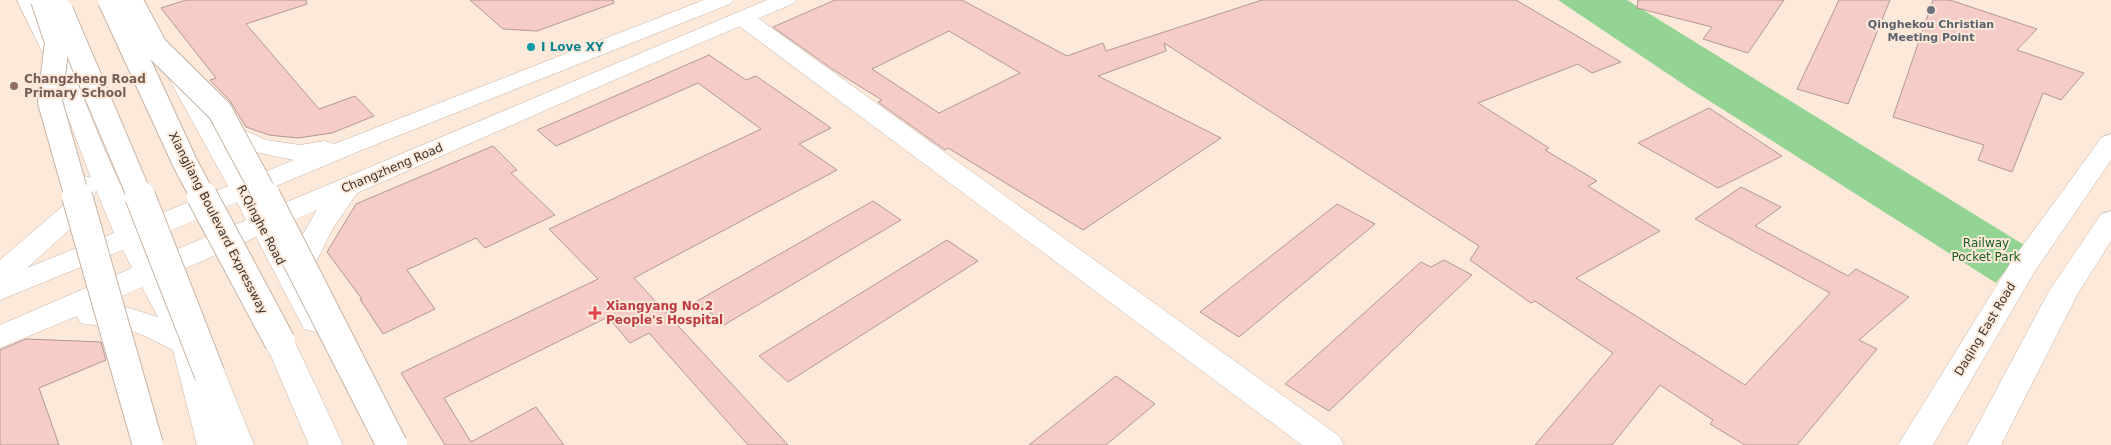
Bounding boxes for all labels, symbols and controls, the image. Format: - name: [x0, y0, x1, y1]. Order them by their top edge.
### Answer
- marker: Qinghekou Christian Meeting Point: [1925, 4, 1937, 16]
- place label: Qinghekou Christian Meeting Point: [1868, 18, 1994, 44]
- place label: I Love XY: [541, 40, 604, 54]
- marker: I Love XY: [525, 41, 537, 53]
- place label: Changzheng Road Primary School: [24, 72, 146, 100]
- marker: Changzheng Road Primary School: [8, 80, 20, 92]
- street label: Xiangjiang Boulevard Expressway: [166, 129, 270, 317]
- street label: Changzheng Road: [339, 140, 445, 196]
- street label: R.Qinghe Road: [234, 183, 288, 267]
- park label: Railway Pocket Park: [1951, 236, 2021, 264]
- street label: Daqing East Road: [1952, 280, 2018, 378]
- place label: Xiangyang No.2 People's Hospital: [606, 299, 723, 327]
- marker: Xiangyang No.2 People's Hospital: [588, 306, 602, 320]

